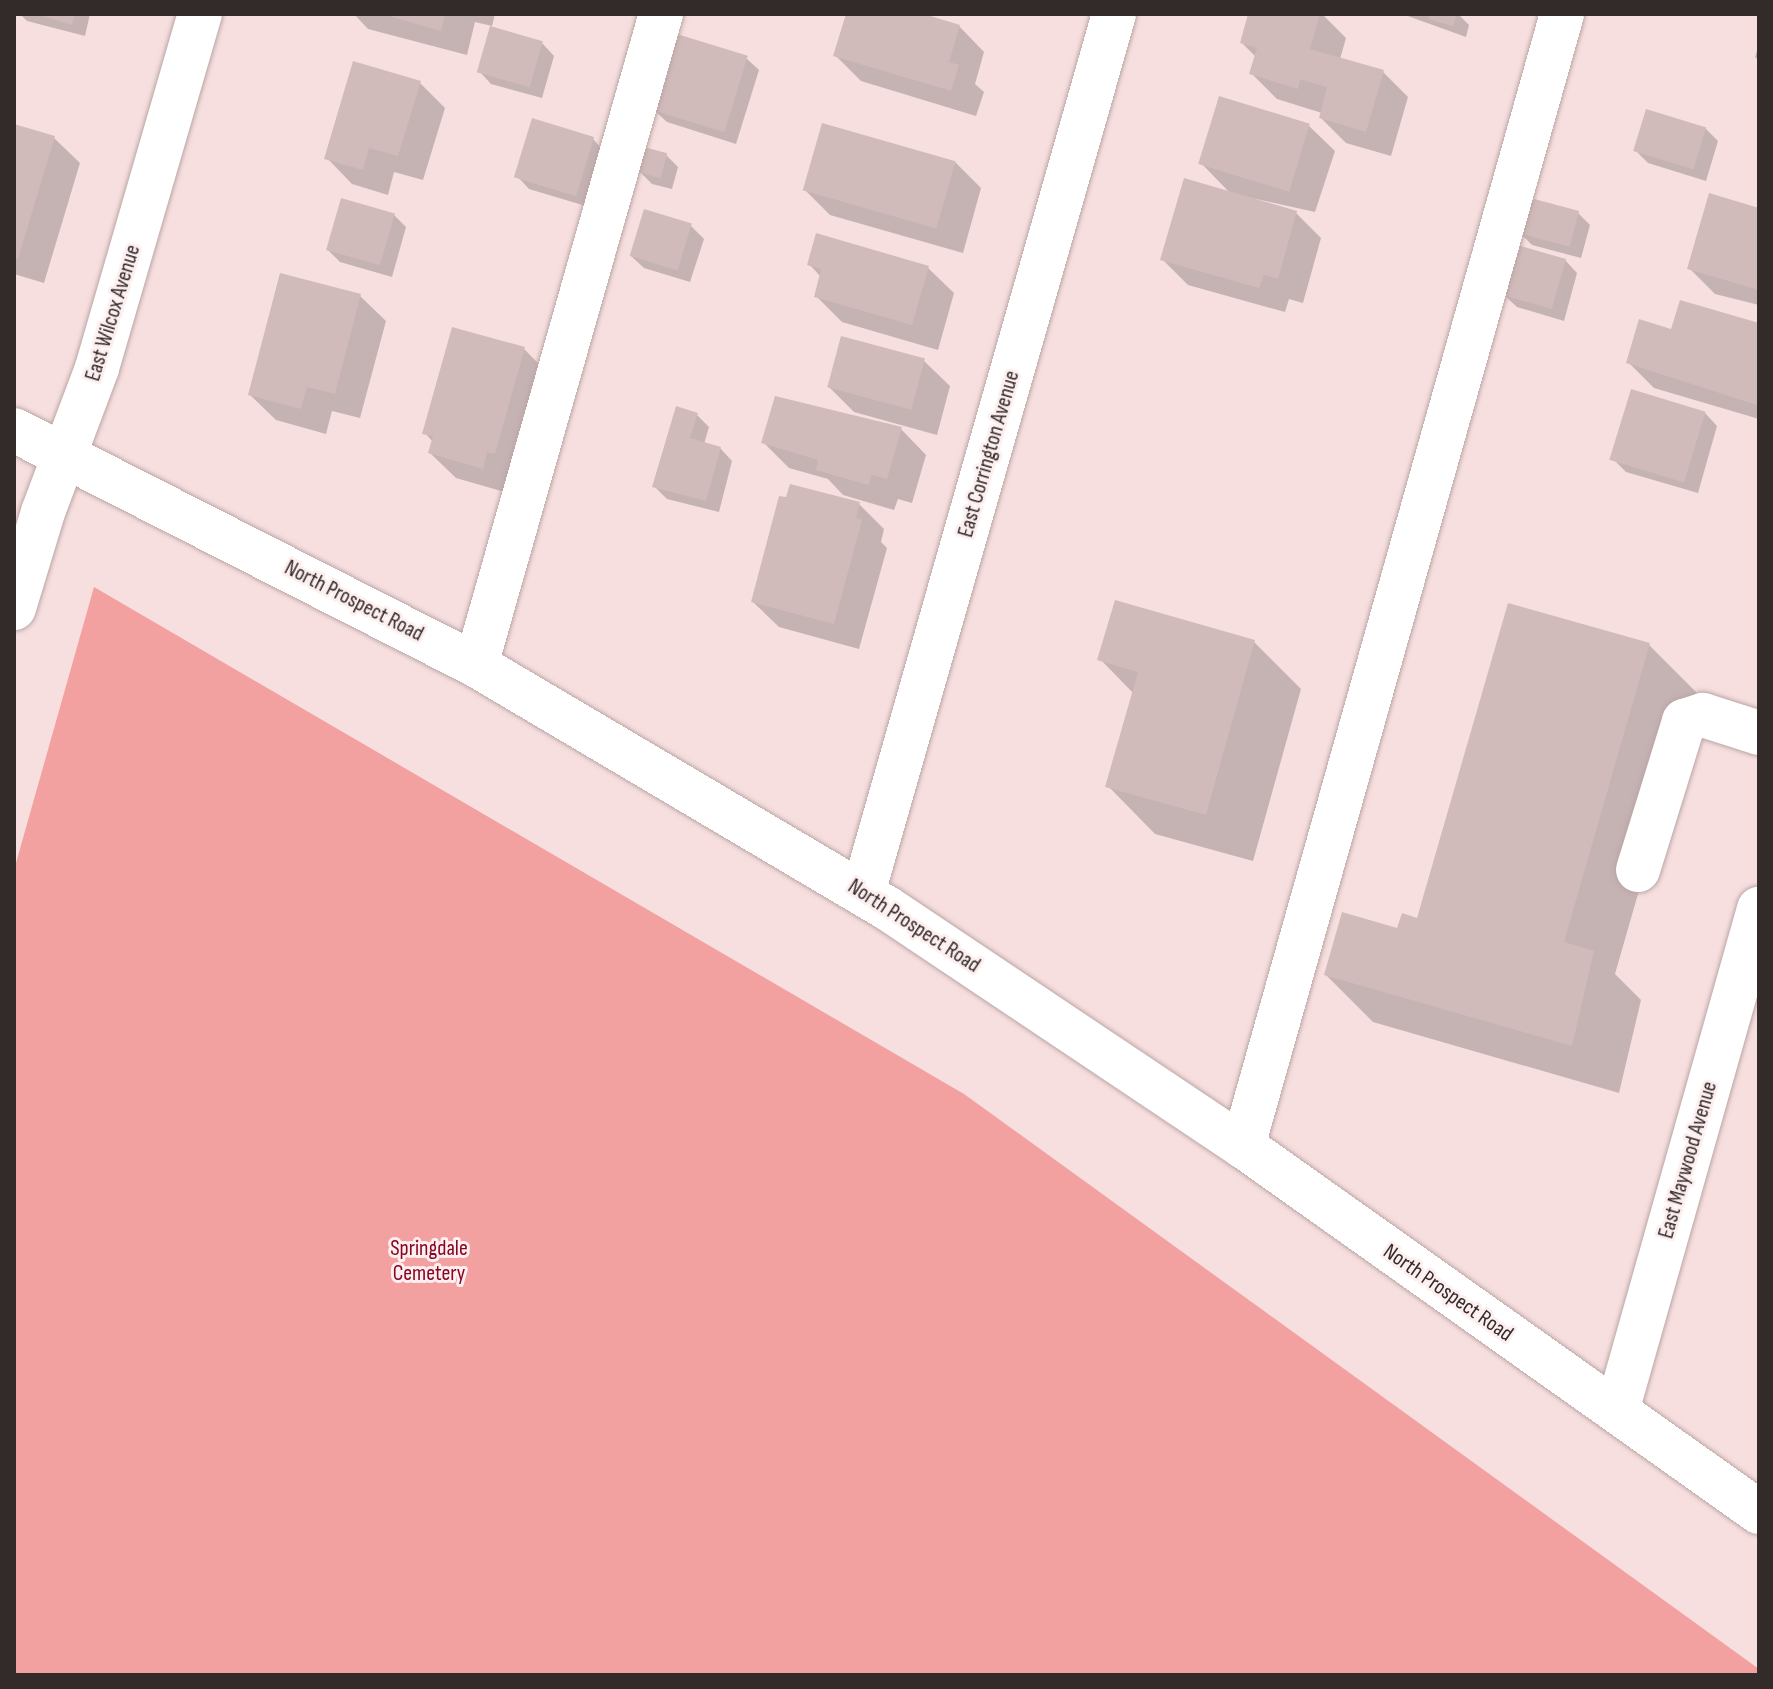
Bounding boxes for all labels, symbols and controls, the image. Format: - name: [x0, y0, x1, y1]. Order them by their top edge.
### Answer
- street label: East Wilcox Avenue: [80, 242, 146, 384]
- street label: East Corrington Avenue: [953, 368, 1025, 540]
- street label: North Prospect Road: [280, 555, 428, 647]
- street label: North Prospect Road: [843, 873, 985, 979]
- street label: East Maywood Avenue: [1653, 1078, 1723, 1242]
- park label: Springdale Cemetery: [390, 1235, 468, 1286]
- street label: North Prospect Road: [1378, 1239, 1518, 1347]

